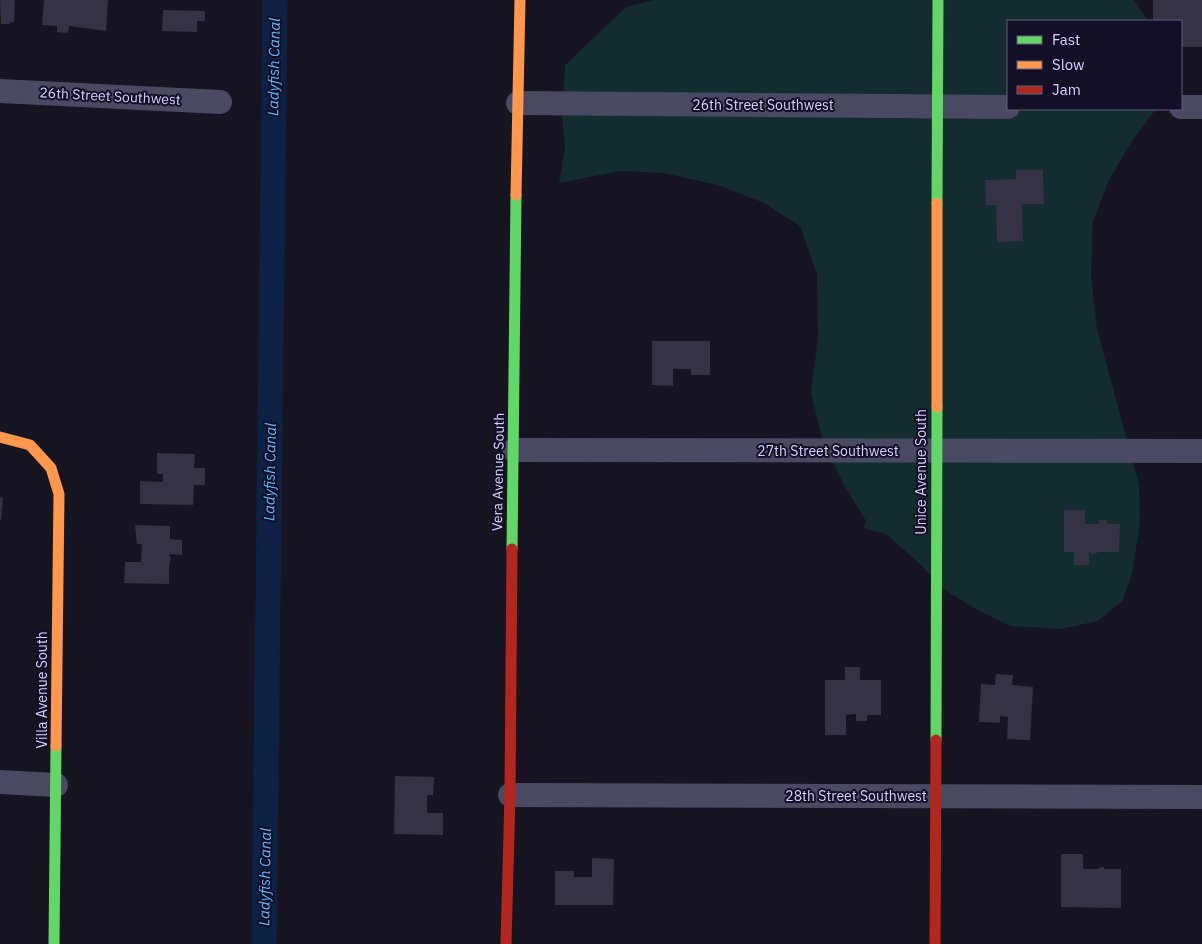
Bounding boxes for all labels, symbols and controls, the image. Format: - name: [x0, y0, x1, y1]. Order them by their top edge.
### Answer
- water label: Ladyfish Canal: [263, 18, 284, 116]
- legend: [1007, 20, 1182, 110]
- text: Fast: [1052, 30, 1080, 49]
- text: Slow: [1052, 55, 1085, 74]
- text: Jam: [1052, 80, 1081, 99]
- street label: 26th Street Southwest: [39, 83, 181, 109]
- street label: 26th Street Southwest: [692, 96, 834, 114]
- street label: Unice Avenue South: [912, 409, 930, 535]
- street label: Vera Avenue South: [488, 413, 508, 531]
- water label: Ladyfish Canal: [259, 423, 280, 521]
- street label: 27th Street Southwest: [757, 442, 899, 460]
- street label: Villa Avenue South: [33, 631, 51, 749]
- street label: 28th Street Southwest: [785, 787, 927, 805]
- water label: Ladyfish Canal: [254, 828, 275, 926]

